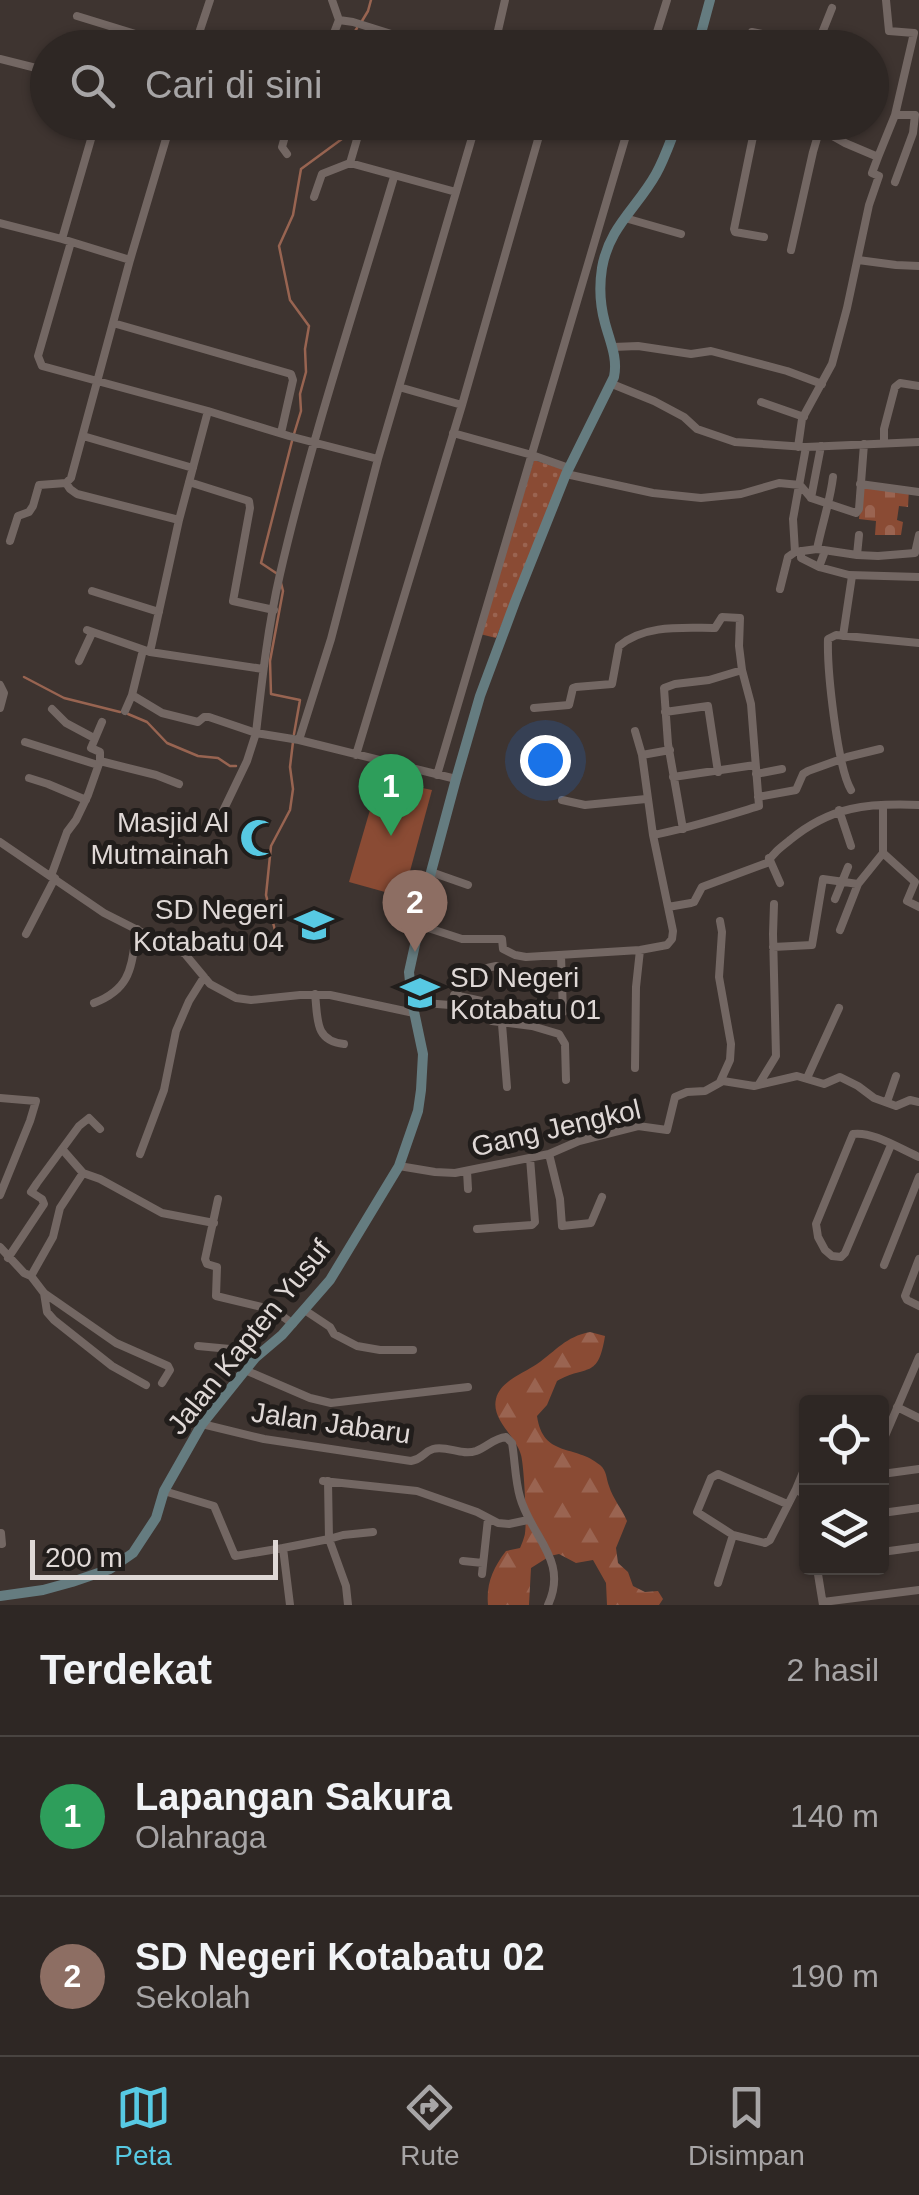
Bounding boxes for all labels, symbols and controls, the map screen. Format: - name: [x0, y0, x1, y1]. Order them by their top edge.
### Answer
- search box: [30, 30, 889, 140]
- icon: search: [65, 58, 120, 113]
- text: Cari di sini: [145, 64, 322, 106]
- your location: [520, 735, 571, 786]
- pin: 1: [358, 754, 424, 836]
- place label: Masjid Al Mutmainah: [90, 807, 229, 870]
- mosque icon: Masjid Al Mutmainah: [238, 817, 280, 859]
- pin: 2: [382, 870, 448, 952]
- place label: SD Negeri Kotabatu 04: [133, 894, 284, 957]
- school or university icon: SD Negeri Kotabatu 04: [293, 904, 335, 946]
- place label: SD Negeri Kotabatu 01: [450, 962, 601, 1025]
- school or university icon: SD Negeri Kotabatu 01: [399, 972, 441, 1014]
- street label: Gang Jengkol: [468, 1093, 644, 1163]
- street label: Jalan Kapten Yusuf: [161, 1234, 337, 1440]
- map controls: [799, 1395, 889, 1575]
- button: locate: [799, 1395, 889, 1485]
- street label: Jalan Jabaru: [249, 1396, 413, 1450]
- button: layers: [799, 1485, 889, 1575]
- scale bar: [30, 1535, 278, 1580]
- text: 200 m: [45, 1542, 123, 1573]
- text: Terdekat: [40, 1646, 212, 1693]
- text: 2 hasil: [787, 1652, 879, 1688]
- text: Lapangan Sakura: [135, 1776, 452, 1818]
- text: 1: [64, 1798, 81, 1834]
- text: 140 m: [790, 1798, 879, 1834]
- text: Olahraga: [135, 1819, 267, 1855]
- text: SD Negeri Kotabatu 02: [135, 1936, 545, 1978]
- text: 2: [64, 1958, 81, 1994]
- text: 190 m: [790, 1958, 879, 1994]
- text: Sekolah: [135, 1979, 251, 2015]
- tab: Peta: [114, 2080, 172, 2172]
- tab: Rute: [400, 2080, 460, 2172]
- tab: Disimpan: [688, 2080, 805, 2172]

